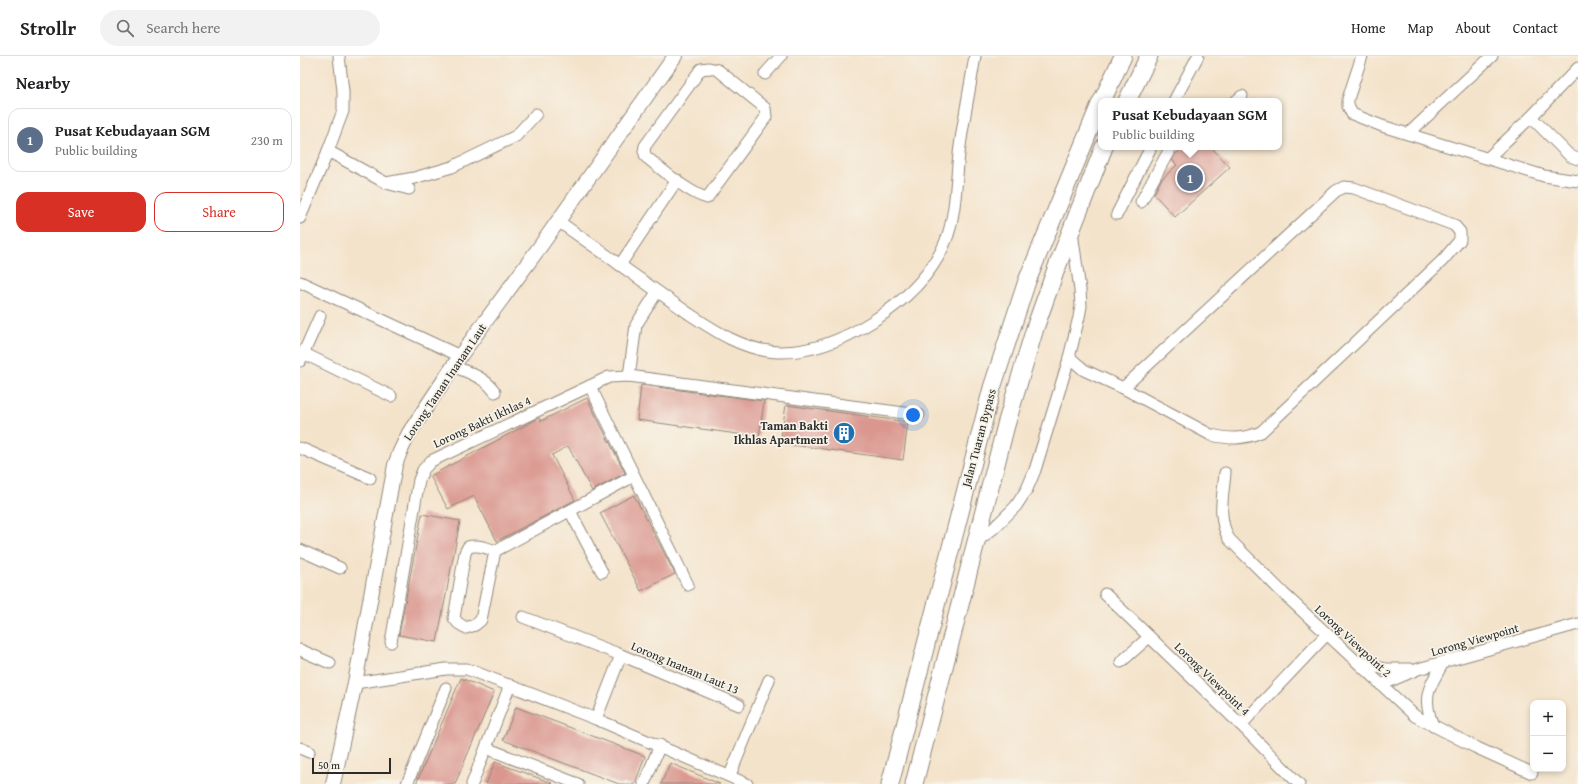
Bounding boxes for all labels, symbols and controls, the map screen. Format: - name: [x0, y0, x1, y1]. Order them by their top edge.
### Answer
- search box: [100, 10, 380, 46]
- text: Strollr: [20, 14, 76, 42]
- icon: search: [114, 17, 136, 39]
- text: Search here: [146, 17, 220, 38]
- text: Home: [1351, 18, 1386, 38]
- text: Map: [1408, 18, 1433, 38]
- text: About: [1455, 18, 1491, 38]
- text: Contact: [1513, 18, 1558, 38]
- text: Nearby: [16, 70, 70, 95]
- popup: [1098, 98, 1282, 150]
- text: Pusat Kebudayaan SGM: [1112, 104, 1268, 125]
- text: Pusat Kebudayaan SGM: [55, 120, 210, 141]
- text: Public building: [1112, 125, 1194, 144]
- text: 1: [27, 131, 33, 150]
- text: 230 m: [251, 131, 283, 150]
- text: Public building: [55, 141, 137, 160]
- pin: 1: [1177, 163, 1203, 193]
- button: Save: [16, 192, 146, 232]
- button: Share: [154, 192, 284, 232]
- street label: Lorong Taman Inanam Laut: [399, 319, 491, 444]
- street label: Jalan Tuaran Bypass: [957, 387, 1000, 491]
- street label: Lorong Bakti Ikhlas 4: [430, 391, 534, 452]
- your location: [903, 405, 923, 425]
- place label: Taman Bakti Ikhlas Apartment: [734, 417, 828, 448]
- building icon: Taman Bakti Ikhlas Apartment: [831, 420, 857, 446]
- street label: Lorong Viewpoint 2: [1311, 601, 1395, 681]
- street label: Lorong Viewpoint: [1429, 619, 1521, 660]
- street label: Lorong Inanam Laut 13: [629, 637, 742, 698]
- street label: Lorong Viewpoint 4: [1171, 638, 1254, 719]
- map controls: [1530, 700, 1566, 772]
- button: +: [1530, 700, 1566, 736]
- button: −: [1530, 736, 1566, 772]
- scale bar: [312, 756, 391, 775]
- text: 50 m: [318, 757, 340, 773]

